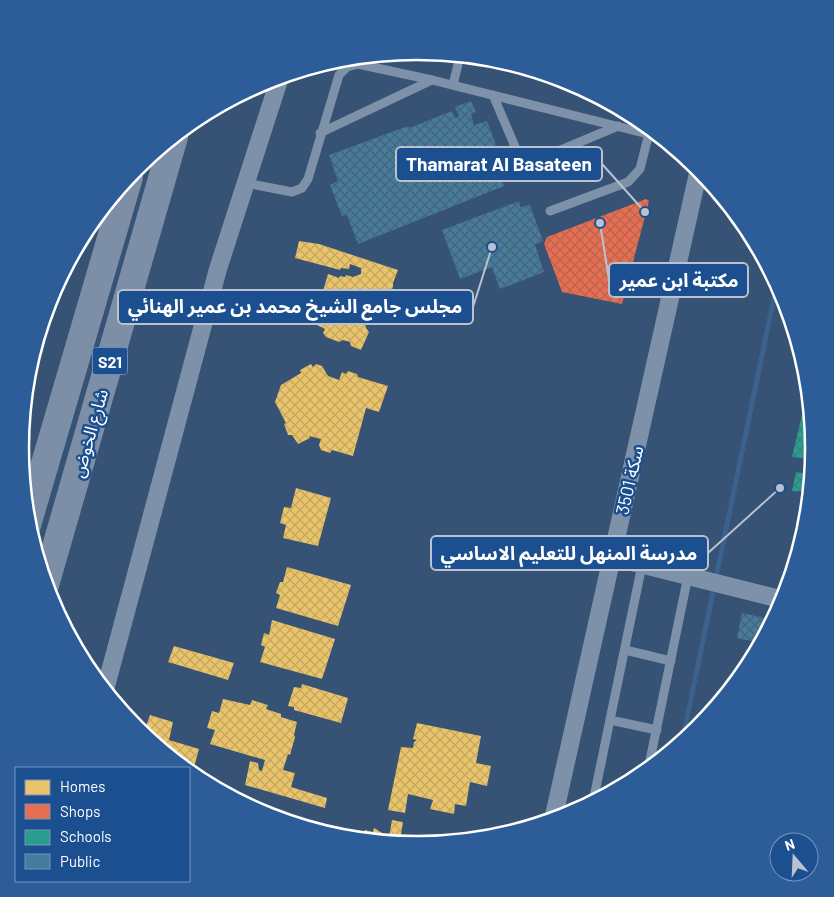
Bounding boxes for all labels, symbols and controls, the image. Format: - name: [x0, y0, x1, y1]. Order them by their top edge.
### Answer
- callout: Thamarat Al Basateen: [396, 147, 602, 181]
- text: Thamarat Al Basateen: [406, 152, 592, 175]
- callout: مكتبة ابن عمير: [609, 263, 748, 297]
- text: مكتبة ابن عمير: [618, 268, 739, 292]
- callout: مجلس جامع الشيخ محمد بن عمير الهنائي: [118, 290, 473, 324]
- text: مجلس جامع الشيخ محمد بن عمير الهنائي: [128, 294, 462, 321]
- road number: S21: [92, 348, 128, 374]
- street label: شارع الخوض: [66, 386, 116, 481]
- street label: سكة 3501: [610, 443, 648, 517]
- callout: مدرسة المنهل للتعليم الاساسي: [431, 536, 708, 570]
- text: مدرسة المنهل للتعليم الاساسي: [441, 541, 697, 568]
- legend: [15, 767, 190, 882]
- text: Homes: [60, 777, 105, 795]
- text: Shops: [60, 802, 100, 820]
- text: Schools: [60, 827, 112, 845]
- north arrow: [769, 832, 819, 882]
- text: N: [782, 835, 797, 854]
- text: Public: [60, 852, 100, 870]

